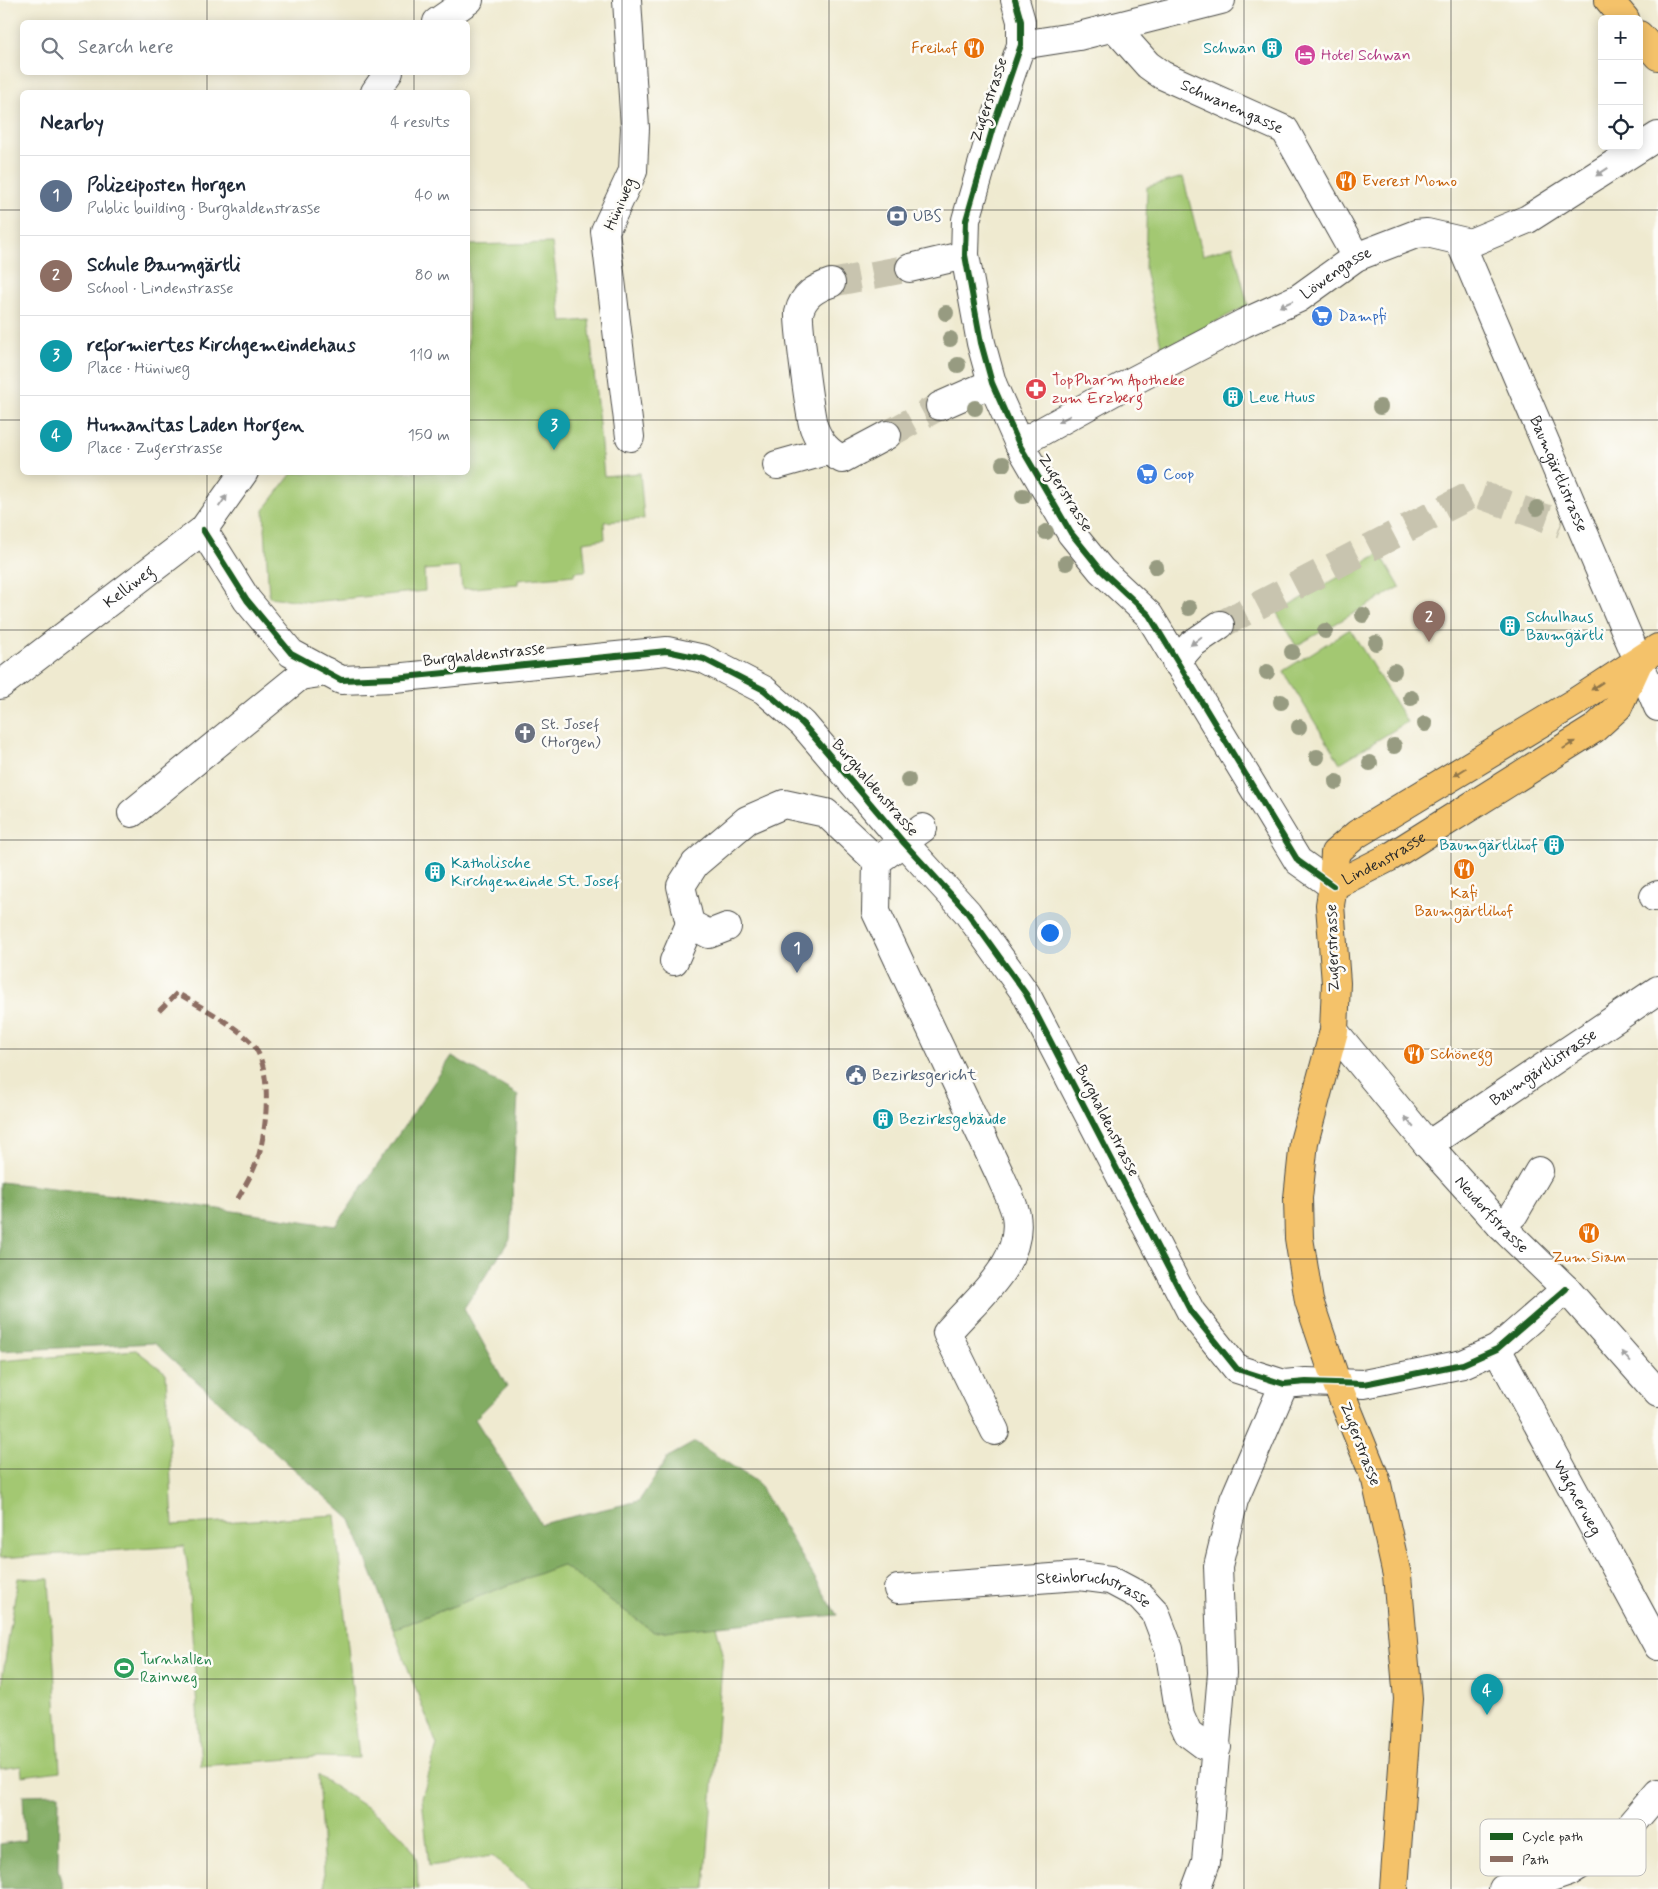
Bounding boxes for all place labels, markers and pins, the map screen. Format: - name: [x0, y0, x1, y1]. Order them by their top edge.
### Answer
- restaurant icon: Freihof: [962, 36, 986, 60]
- building icon: Schwan: [1260, 36, 1284, 60]
- place label: Freihof: [911, 38, 958, 59]
- place label: Schwan: [1203, 38, 1256, 59]
- hotel icon: Hotel Schwan: [1293, 43, 1317, 67]
- place label: Hotel Schwan: [1321, 45, 1411, 66]
- restaurant icon: Everest Momo: [1334, 169, 1358, 193]
- place label: Everest Momo: [1362, 171, 1457, 192]
- bank icon: UBS: [885, 204, 909, 228]
- place label: UBS: [913, 206, 942, 227]
- supermarket icon: Dampfi: [1310, 304, 1334, 328]
- place label: Dampfi: [1338, 306, 1387, 327]
- place label: TopPharm Apotheke zum Erzberg: [1052, 370, 1185, 410]
- pharmacy icon: TopPharm Apotheke zum Erzberg: [1024, 377, 1048, 401]
- building icon: Leue Huus: [1221, 385, 1245, 409]
- place label: Leue Huus: [1249, 387, 1315, 408]
- pin: 3: [538, 409, 570, 450]
- supermarket icon: Coop: [1135, 462, 1159, 486]
- place label: Coop: [1163, 464, 1194, 485]
- pin: 2: [1413, 601, 1445, 642]
- place label: Schulhaus Baumgärtli: [1526, 607, 1604, 647]
- building icon: Schulhaus Baumgärtli: [1498, 614, 1522, 638]
- place label: St. Josef (Horgen): [541, 714, 601, 754]
- church icon: St. Josef (Horgen): [513, 721, 537, 745]
- building icon: Baumgärtlihof: [1542, 833, 1566, 857]
- place label: Baumgärtlihof: [1439, 835, 1538, 857]
- place label: Katholische Kirchgemeinde St. Josef: [451, 853, 620, 892]
- restaurant icon: Kafi Baumgärtlihof: [1452, 857, 1476, 881]
- building icon: Katholische Kirchgemeinde St. Josef: [423, 860, 447, 884]
- place label: Kafi Baumgärtlihof: [1415, 883, 1514, 923]
- pin: 1: [781, 932, 813, 973]
- restaurant icon: Schönegg: [1402, 1042, 1426, 1066]
- place label: Schönegg: [1430, 1044, 1493, 1066]
- public building icon: Bezirksgericht: [844, 1063, 868, 1087]
- place label: Bezirksgericht: [872, 1065, 977, 1087]
- building icon: Bezirksgebäude: [871, 1107, 895, 1131]
- place label: Bezirksgebäude: [899, 1109, 1006, 1131]
- restaurant icon: Zum Siam: [1577, 1221, 1601, 1245]
- place label: Zum Siam: [1552, 1247, 1626, 1268]
- place label: Turnhallen Rainweg: [140, 1649, 212, 1688]
- sports icon: Turnhallen Rainweg: [112, 1656, 136, 1680]
- pin: 4: [1471, 1674, 1503, 1715]

